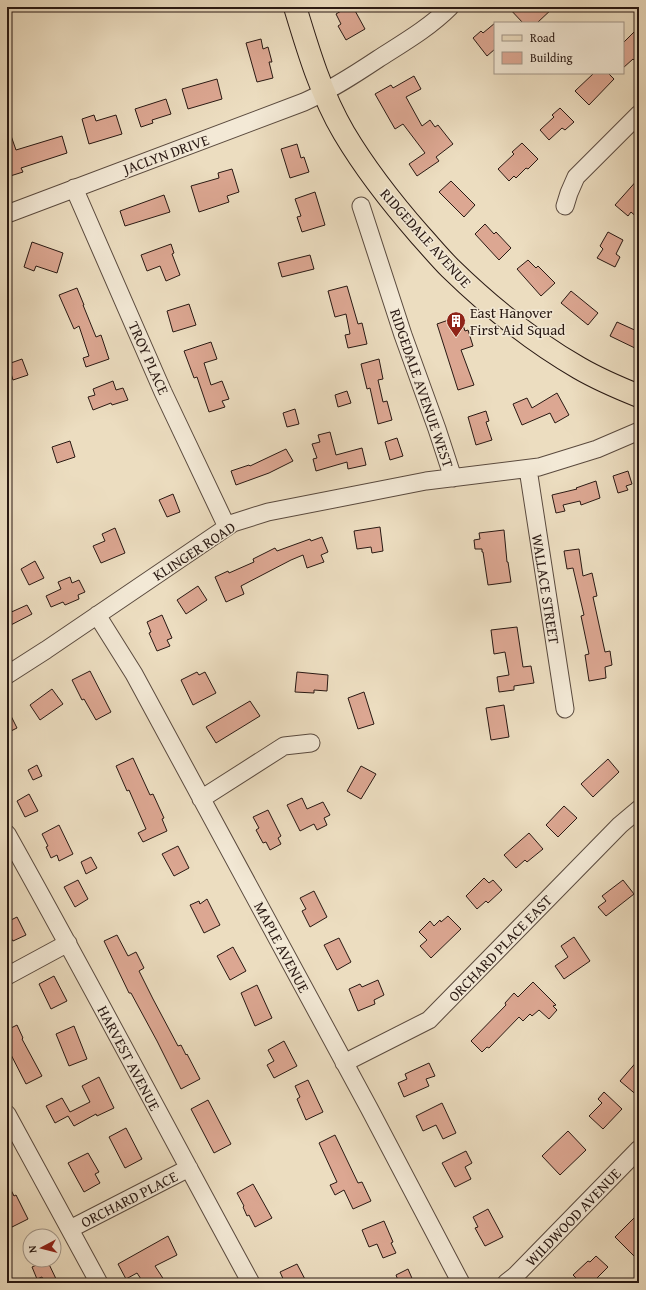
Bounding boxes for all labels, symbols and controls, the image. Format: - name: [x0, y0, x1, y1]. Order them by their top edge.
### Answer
- legend: [494, 22, 624, 74]
- text: Road: [530, 29, 556, 46]
- text: Building: [530, 49, 573, 66]
- street label: JACLYN DRIVE: [118, 129, 212, 180]
- street label: RIDGEDALE AVENUE: [376, 184, 477, 293]
- place label: East Hanover First Aid Squad: [470, 302, 565, 340]
- street label: RIDGEDALE AVENUE WEST: [385, 306, 459, 471]
- building icon: East Hanover First Aid Squad: [445, 310, 467, 338]
- street label: TROY PLACE: [124, 318, 175, 398]
- street label: KLINGER ROAD: [149, 516, 239, 586]
- street label: WALLACE STREET: [527, 532, 565, 646]
- street label: ORCHARD PLACE EAST: [443, 889, 557, 1006]
- street label: MAPLE AVENUE: [249, 898, 315, 997]
- street label: HARVEST AVENUE: [92, 1002, 166, 1115]
- street label: WILDWOOD AVENUE: [521, 1163, 626, 1271]
- street label: ORCHARD PLACE: [77, 1165, 181, 1232]
- north arrow: [22, 1228, 62, 1268]
- text: N: [24, 1244, 40, 1254]

